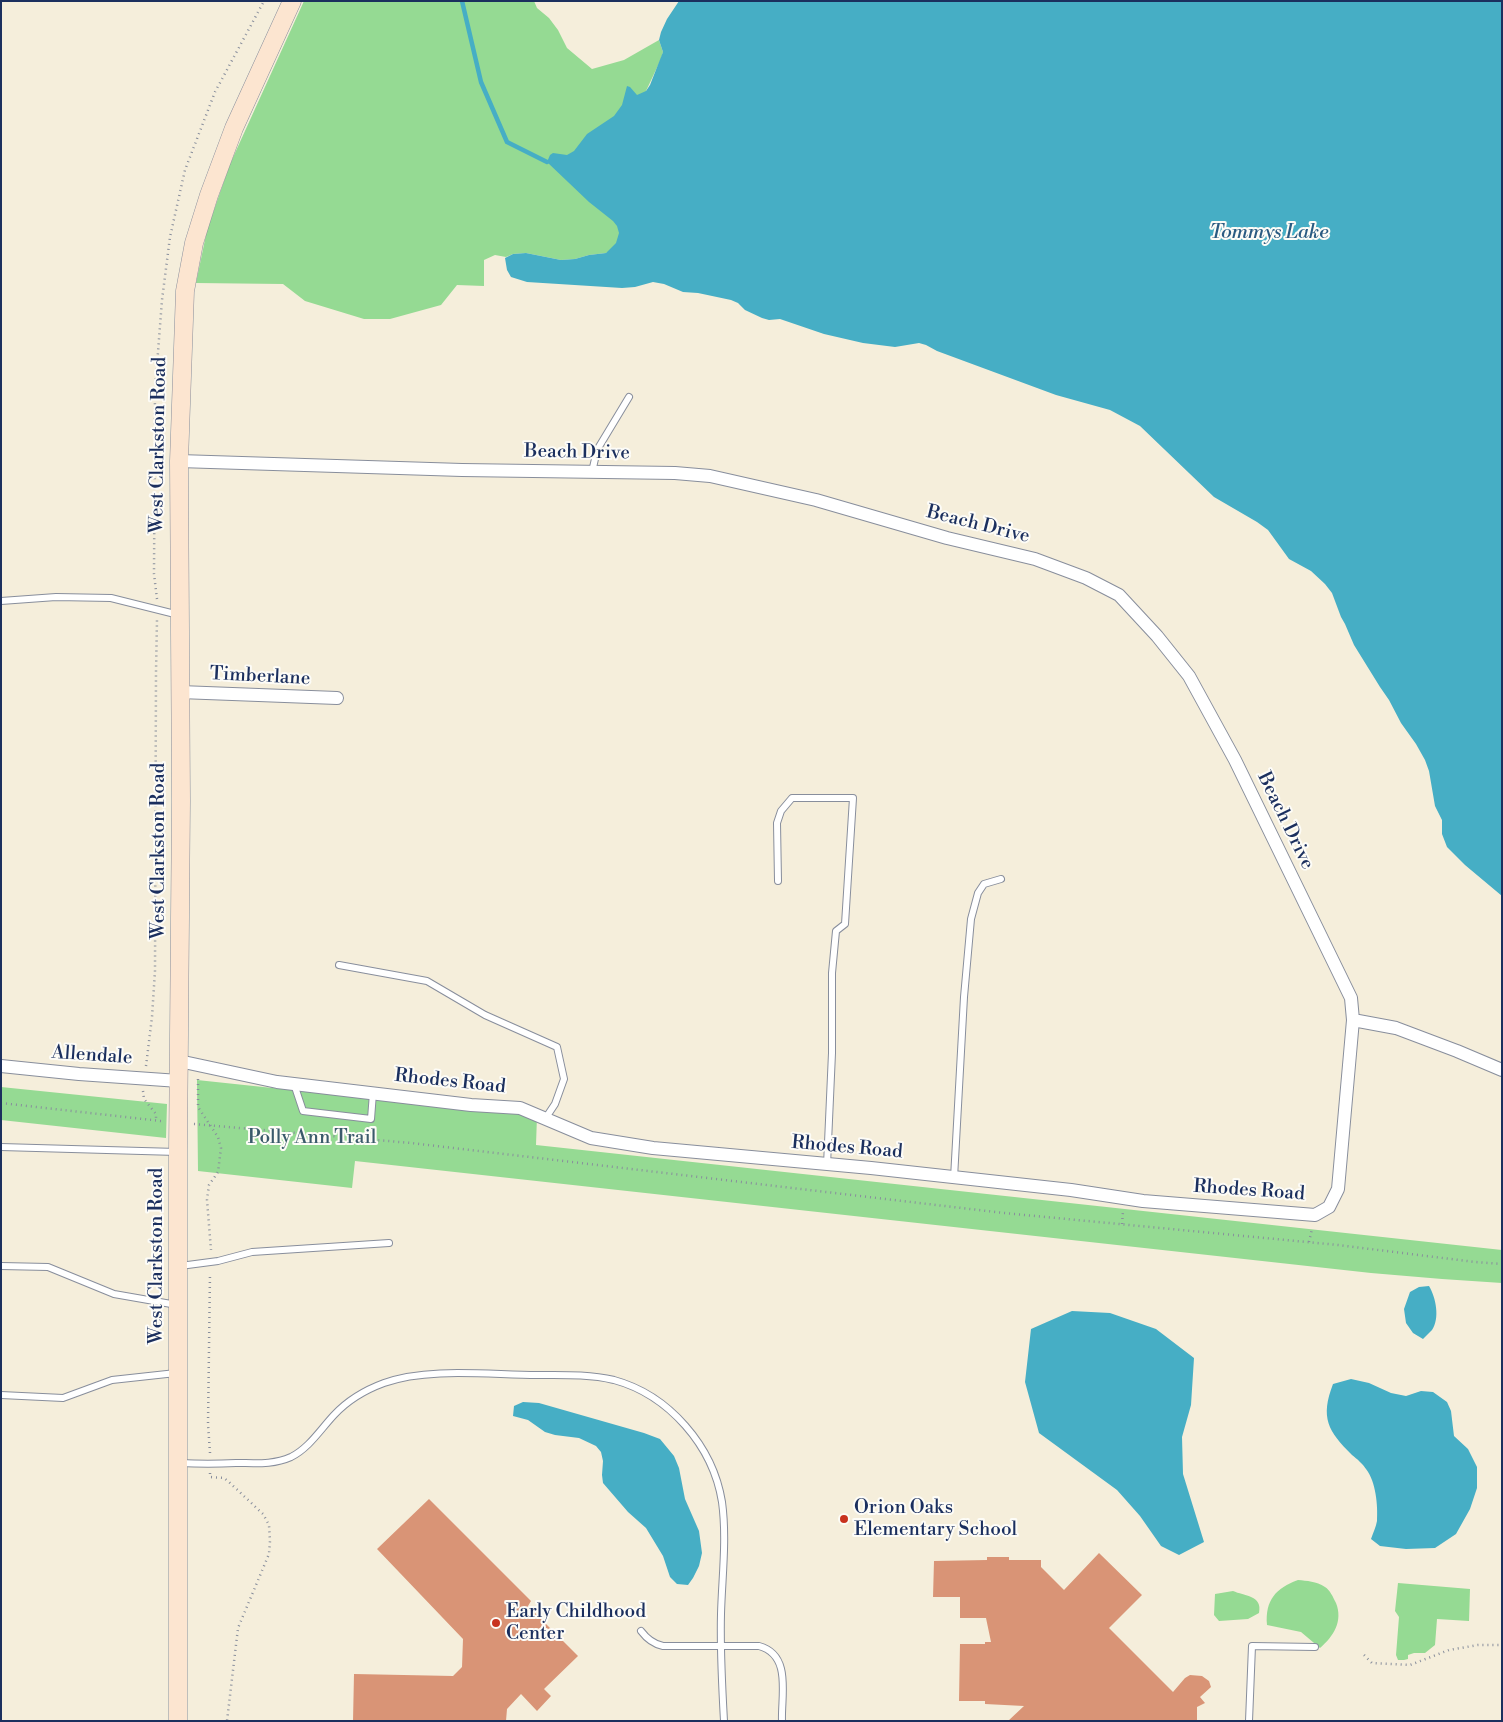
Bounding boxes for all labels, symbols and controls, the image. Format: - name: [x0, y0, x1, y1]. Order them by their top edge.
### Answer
- water label: Tommys Lake: [1210, 221, 1328, 245]
- street label: West Clarkston Road: [146, 357, 172, 533]
- street label: Beach Drive: [524, 441, 630, 465]
- street label: Beach Drive: [924, 501, 1032, 549]
- street label: Timberlane: [209, 663, 311, 691]
- street label: West Clarkston Road: [148, 763, 170, 939]
- street label: Beach Drive: [1252, 769, 1318, 873]
- street label: Allendale: [51, 1042, 133, 1070]
- street label: Rhodes Road: [393, 1065, 507, 1099]
- park label: Polly Ann Trail: [248, 1127, 376, 1149]
- street label: Rhodes Road: [790, 1132, 904, 1164]
- street label: West Clarkston Road: [146, 1168, 168, 1344]
- street label: Rhodes Road: [1192, 1176, 1306, 1206]
- place label: Orion Oaks Elementary School: [854, 1497, 1017, 1541]
- marker: Orion Oaks Elementary School: [838, 1513, 850, 1525]
- place label: Early Childhood Center: [506, 1601, 646, 1645]
- marker: Early Childhood Center: [490, 1617, 502, 1629]

